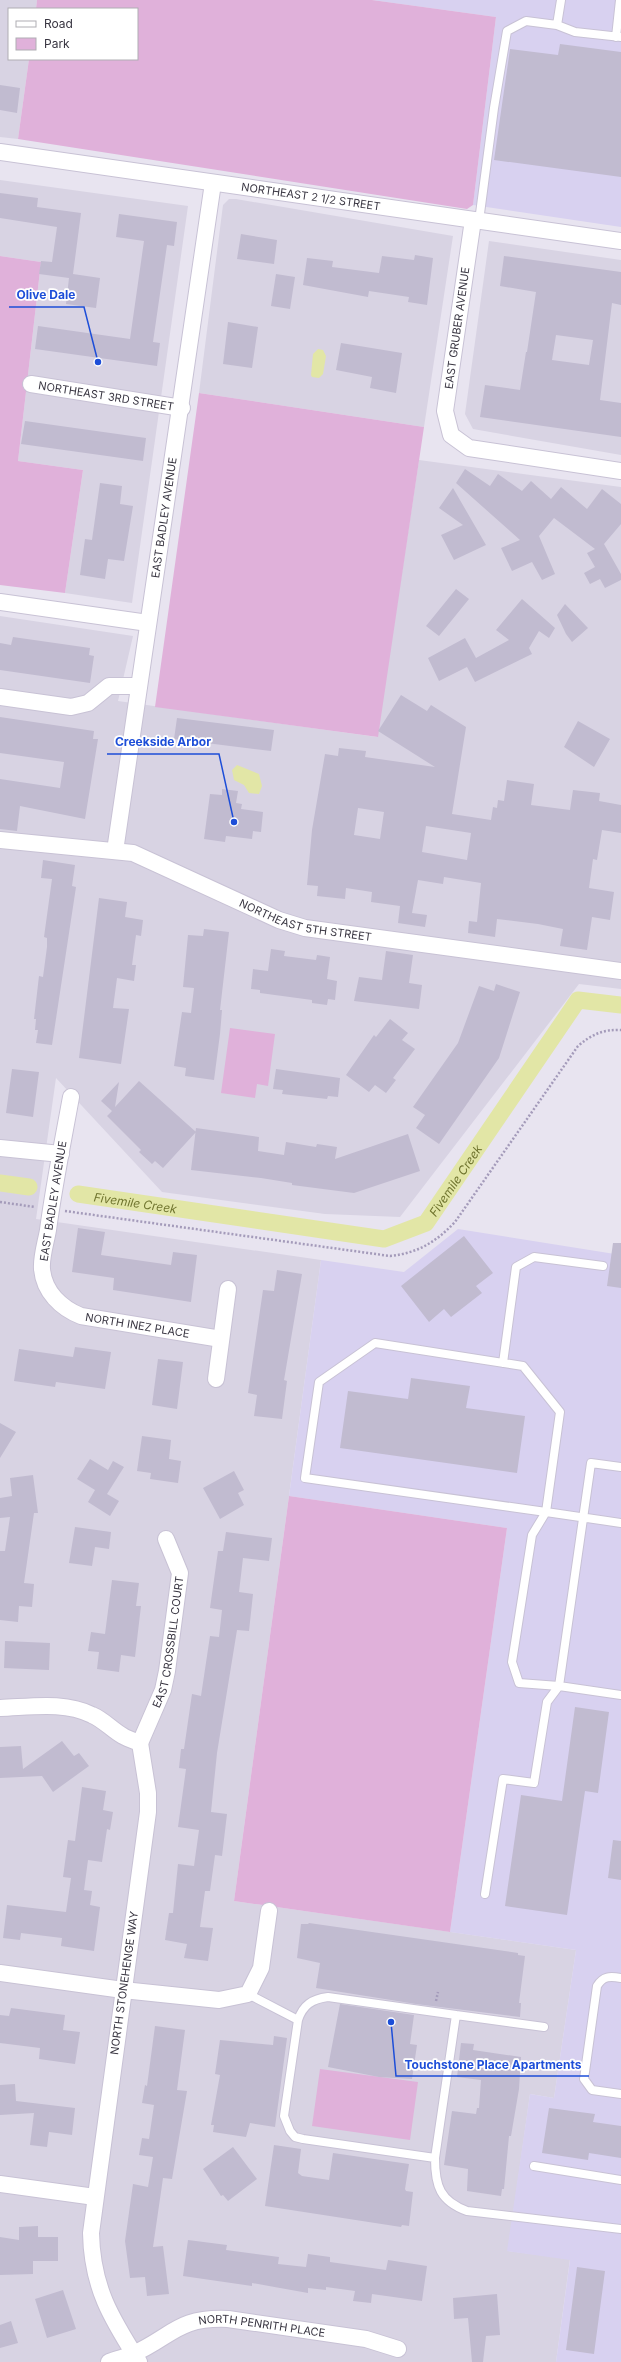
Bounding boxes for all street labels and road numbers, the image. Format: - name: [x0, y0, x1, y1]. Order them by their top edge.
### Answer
- street label: NORTHEAST 2 1/2 STREET: [240, 180, 381, 213]
- street label: EAST GRUBER AVENUE: [442, 266, 472, 390]
- street label: NORTHEAST 3RD STREET: [37, 378, 175, 414]
- street label: EAST BADLEY AVENUE: [148, 456, 180, 579]
- street label: NORTHEAST 5TH STREET: [237, 896, 373, 944]
- street label: EAST BADLEY AVENUE: [37, 1140, 69, 1262]
- street label: NORTH INEZ PLACE: [84, 1310, 190, 1341]
- street label: EAST CROSSBILL COURT: [149, 1575, 187, 1710]
- street label: NORTH STONEHENGE WAY: [107, 1910, 141, 2056]
- street label: NORTH PENRITH PLACE: [197, 2312, 326, 2340]

